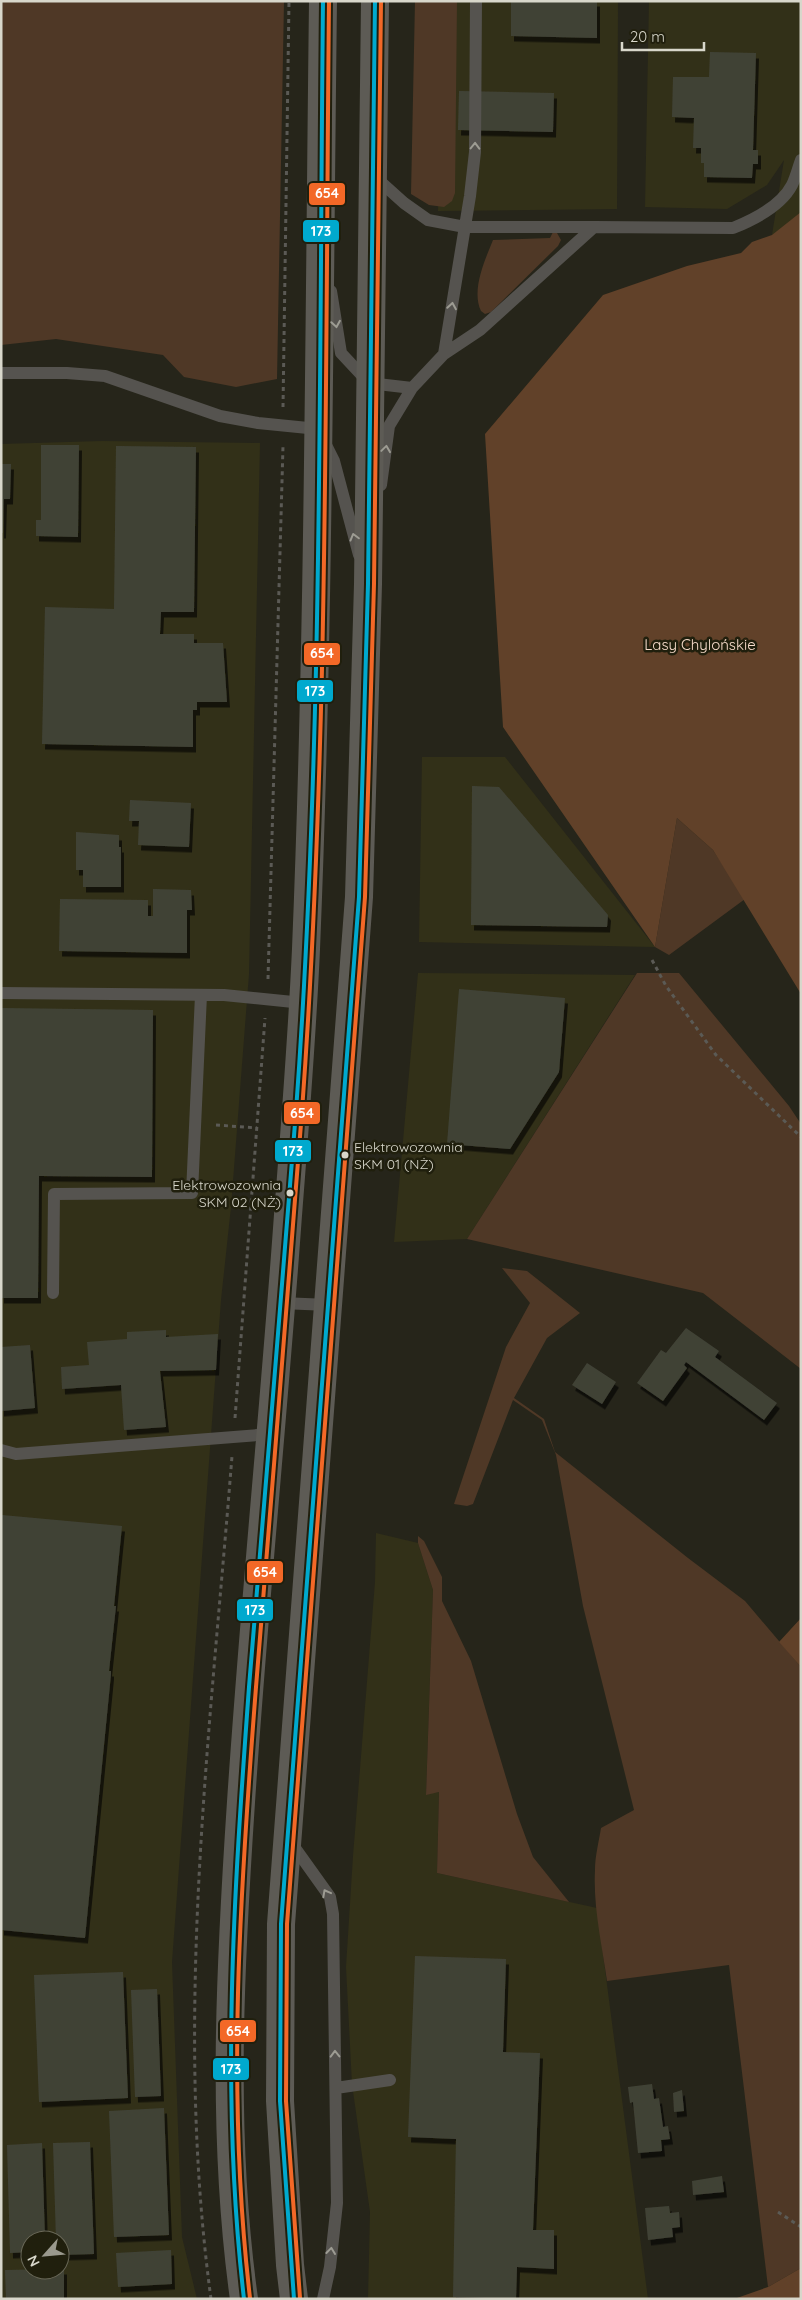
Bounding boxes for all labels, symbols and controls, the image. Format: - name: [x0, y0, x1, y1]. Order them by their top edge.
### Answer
- scale bar: [622, 20, 704, 52]
- text: 20 m: [630, 27, 665, 46]
- one-way arrow: [470, 141, 480, 149]
- line badge: 654: [308, 182, 346, 206]
- text: 654: [315, 184, 339, 202]
- line badge: 173: [302, 219, 340, 243]
- text: 173: [311, 222, 331, 240]
- one-way arrow: [446, 302, 456, 311]
- one-way arrow: [330, 321, 341, 329]
- one-way arrow: [380, 444, 391, 452]
- one-way arrow: [350, 533, 360, 541]
- park label: Lasy Chylońskie: [644, 635, 756, 654]
- line badge: 654: [303, 642, 341, 666]
- text: 654: [310, 644, 334, 662]
- line badge: 173: [296, 679, 334, 703]
- text: 173: [305, 682, 325, 700]
- line badge: 654: [283, 1101, 321, 1125]
- text: 654: [290, 1104, 314, 1122]
- place label: Elektrowozownia SKM 01 (NŻ): [354, 1138, 463, 1173]
- line badge: 173: [274, 1139, 312, 1163]
- text: 173: [283, 1142, 303, 1160]
- marker: Elektrowozownia SKM 01 (NŻ): [340, 1150, 350, 1160]
- place label: Elektrowozownia SKM 02 (NŻ): [172, 1176, 281, 1211]
- marker: Elektrowozownia SKM 02 (NŻ): [285, 1188, 295, 1198]
- line badge: 654: [246, 1560, 284, 1584]
- text: 654: [253, 1563, 277, 1581]
- line badge: 173: [236, 1598, 274, 1622]
- text: 173: [245, 1601, 265, 1619]
- one-way arrow: [322, 1889, 332, 1898]
- line badge: 654: [219, 2019, 257, 2043]
- text: 654: [226, 2022, 250, 2040]
- one-way arrow: [330, 2049, 341, 2057]
- line badge: 173: [212, 2057, 250, 2081]
- text: 173: [221, 2060, 241, 2078]
- north arrow: [20, 2230, 70, 2280]
- one-way arrow: [325, 2246, 336, 2254]
- text: N: [23, 2252, 44, 2270]

